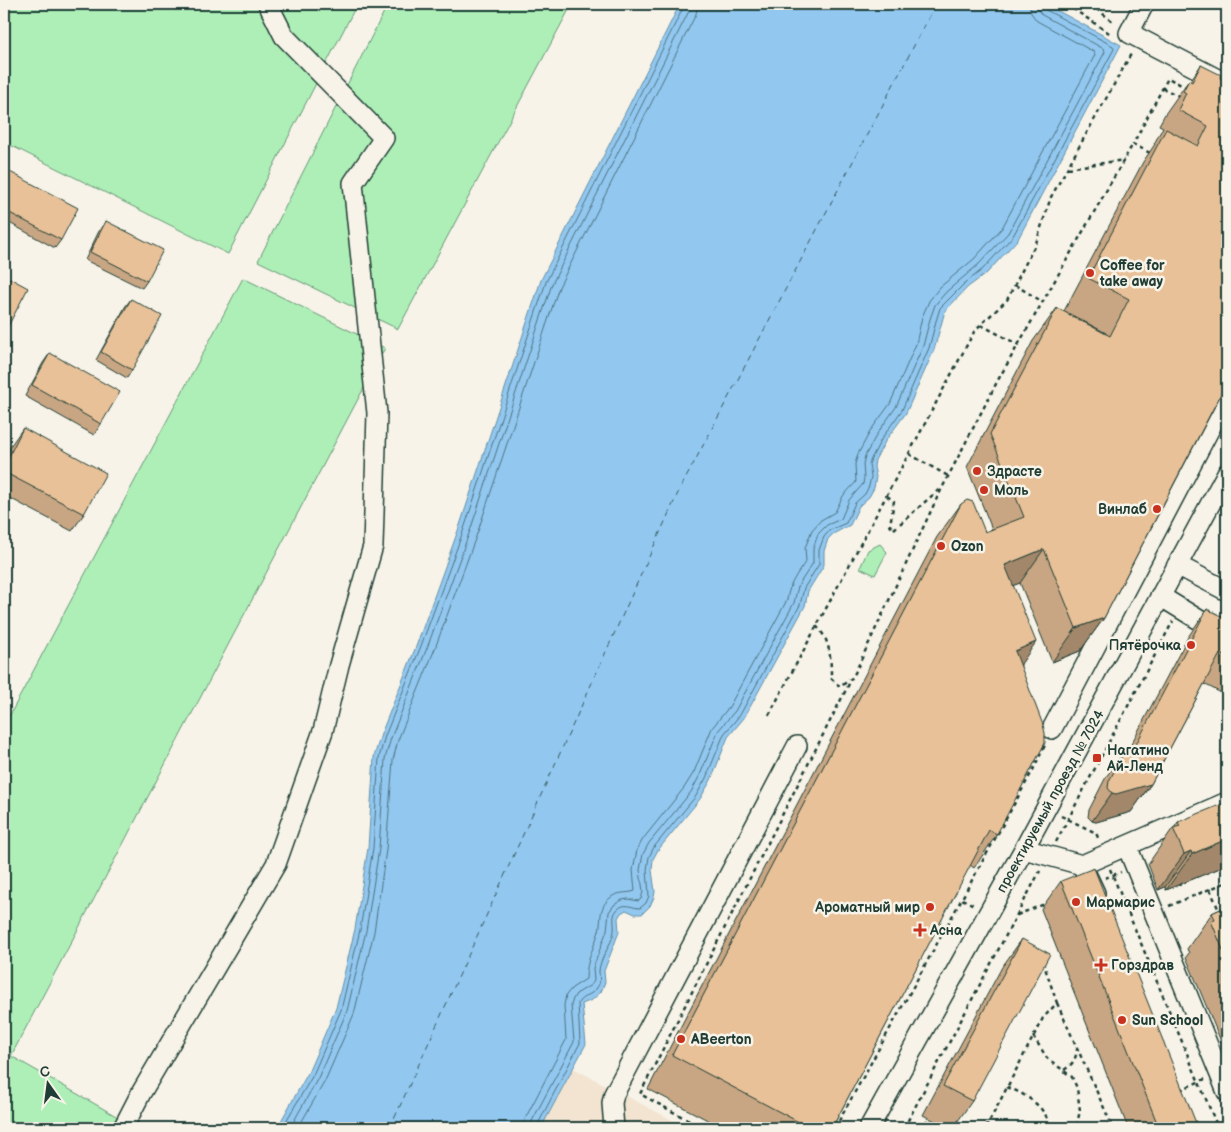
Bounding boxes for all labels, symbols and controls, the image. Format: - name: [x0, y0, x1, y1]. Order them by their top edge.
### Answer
- place label: Coffee for take away: [1099, 257, 1165, 290]
- marker: Coffee for take away: [1084, 267, 1096, 279]
- place label: Здрасте: [987, 463, 1042, 480]
- marker: Здрасте: [971, 465, 983, 477]
- place label: Моль: [994, 482, 1029, 499]
- marker: Моль: [978, 484, 990, 496]
- place label: Винлаб: [1098, 501, 1147, 518]
- marker: Винлаб: [1151, 503, 1163, 515]
- place label: Ozon: [951, 538, 984, 555]
- marker: Ozon: [935, 540, 947, 552]
- place label: Пятёрочка: [1109, 637, 1182, 654]
- marker: Пятёрочка: [1185, 639, 1197, 651]
- street label: проектируемый проезд № 7024: [993, 706, 1108, 896]
- place label: Нагатино Ай-Ленд: [1106, 742, 1170, 775]
- marker: Нагатино Ай-Ленд: [1091, 752, 1103, 764]
- place label: Мармарис: [1086, 894, 1155, 911]
- marker: Мармарис: [1070, 896, 1082, 908]
- place label: Ароматный мир: [814, 899, 921, 916]
- marker: Ароматный мир: [924, 901, 936, 913]
- place label: Асна: [929, 922, 963, 939]
- marker: Асна: [914, 924, 926, 936]
- place label: Горздрав: [1111, 957, 1174, 974]
- marker: Горздрав: [1095, 959, 1107, 971]
- place label: Sun School: [1132, 1012, 1203, 1029]
- marker: Sun School: [1116, 1014, 1128, 1026]
- place label: ABeerton: [690, 1031, 752, 1048]
- marker: ABeerton: [675, 1033, 687, 1045]
- north arrow: [22, 1060, 72, 1110]
- text: С: [38, 1062, 52, 1081]

